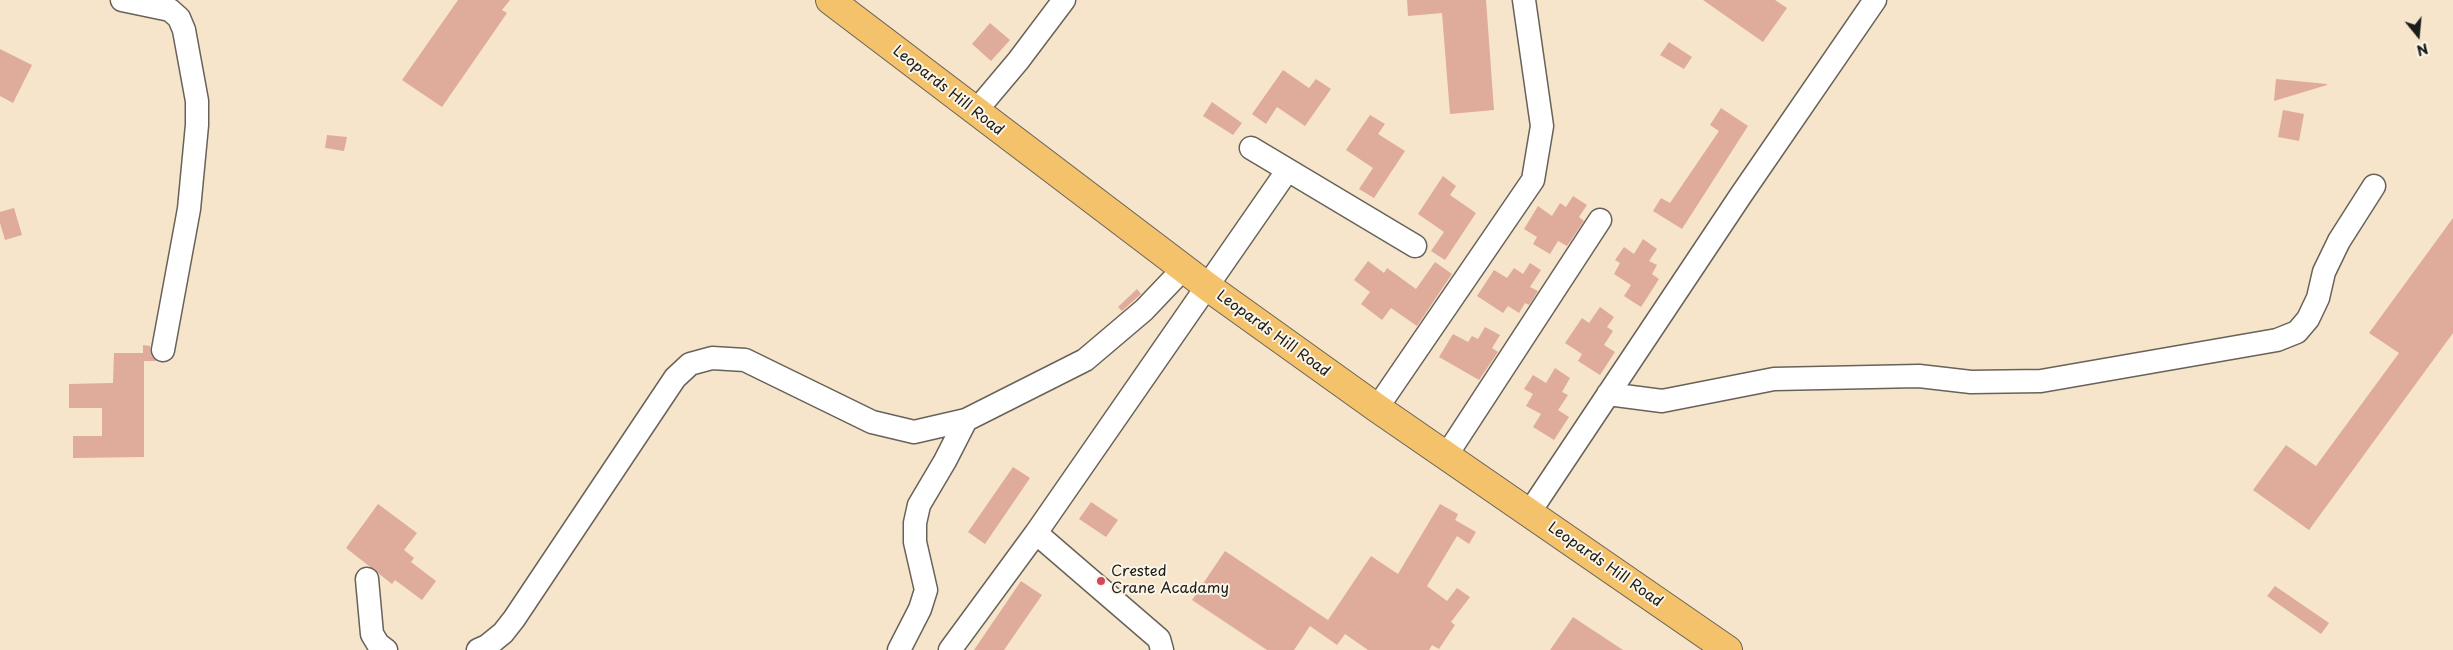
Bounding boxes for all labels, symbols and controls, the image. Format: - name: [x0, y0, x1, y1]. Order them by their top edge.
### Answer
- north arrow: [2393, 10, 2443, 60]
- text: N: [2414, 38, 2431, 61]
- street label: Leopards Hill Road: [889, 42, 1007, 140]
- street label: Leopards Hill Road: [1213, 287, 1333, 381]
- street label: Leopards Hill Road: [1544, 519, 1666, 611]
- place label: Crested Crane Acadamy: [1111, 563, 1229, 598]
- marker: Crested Crane Acadamy: [1095, 575, 1107, 587]

